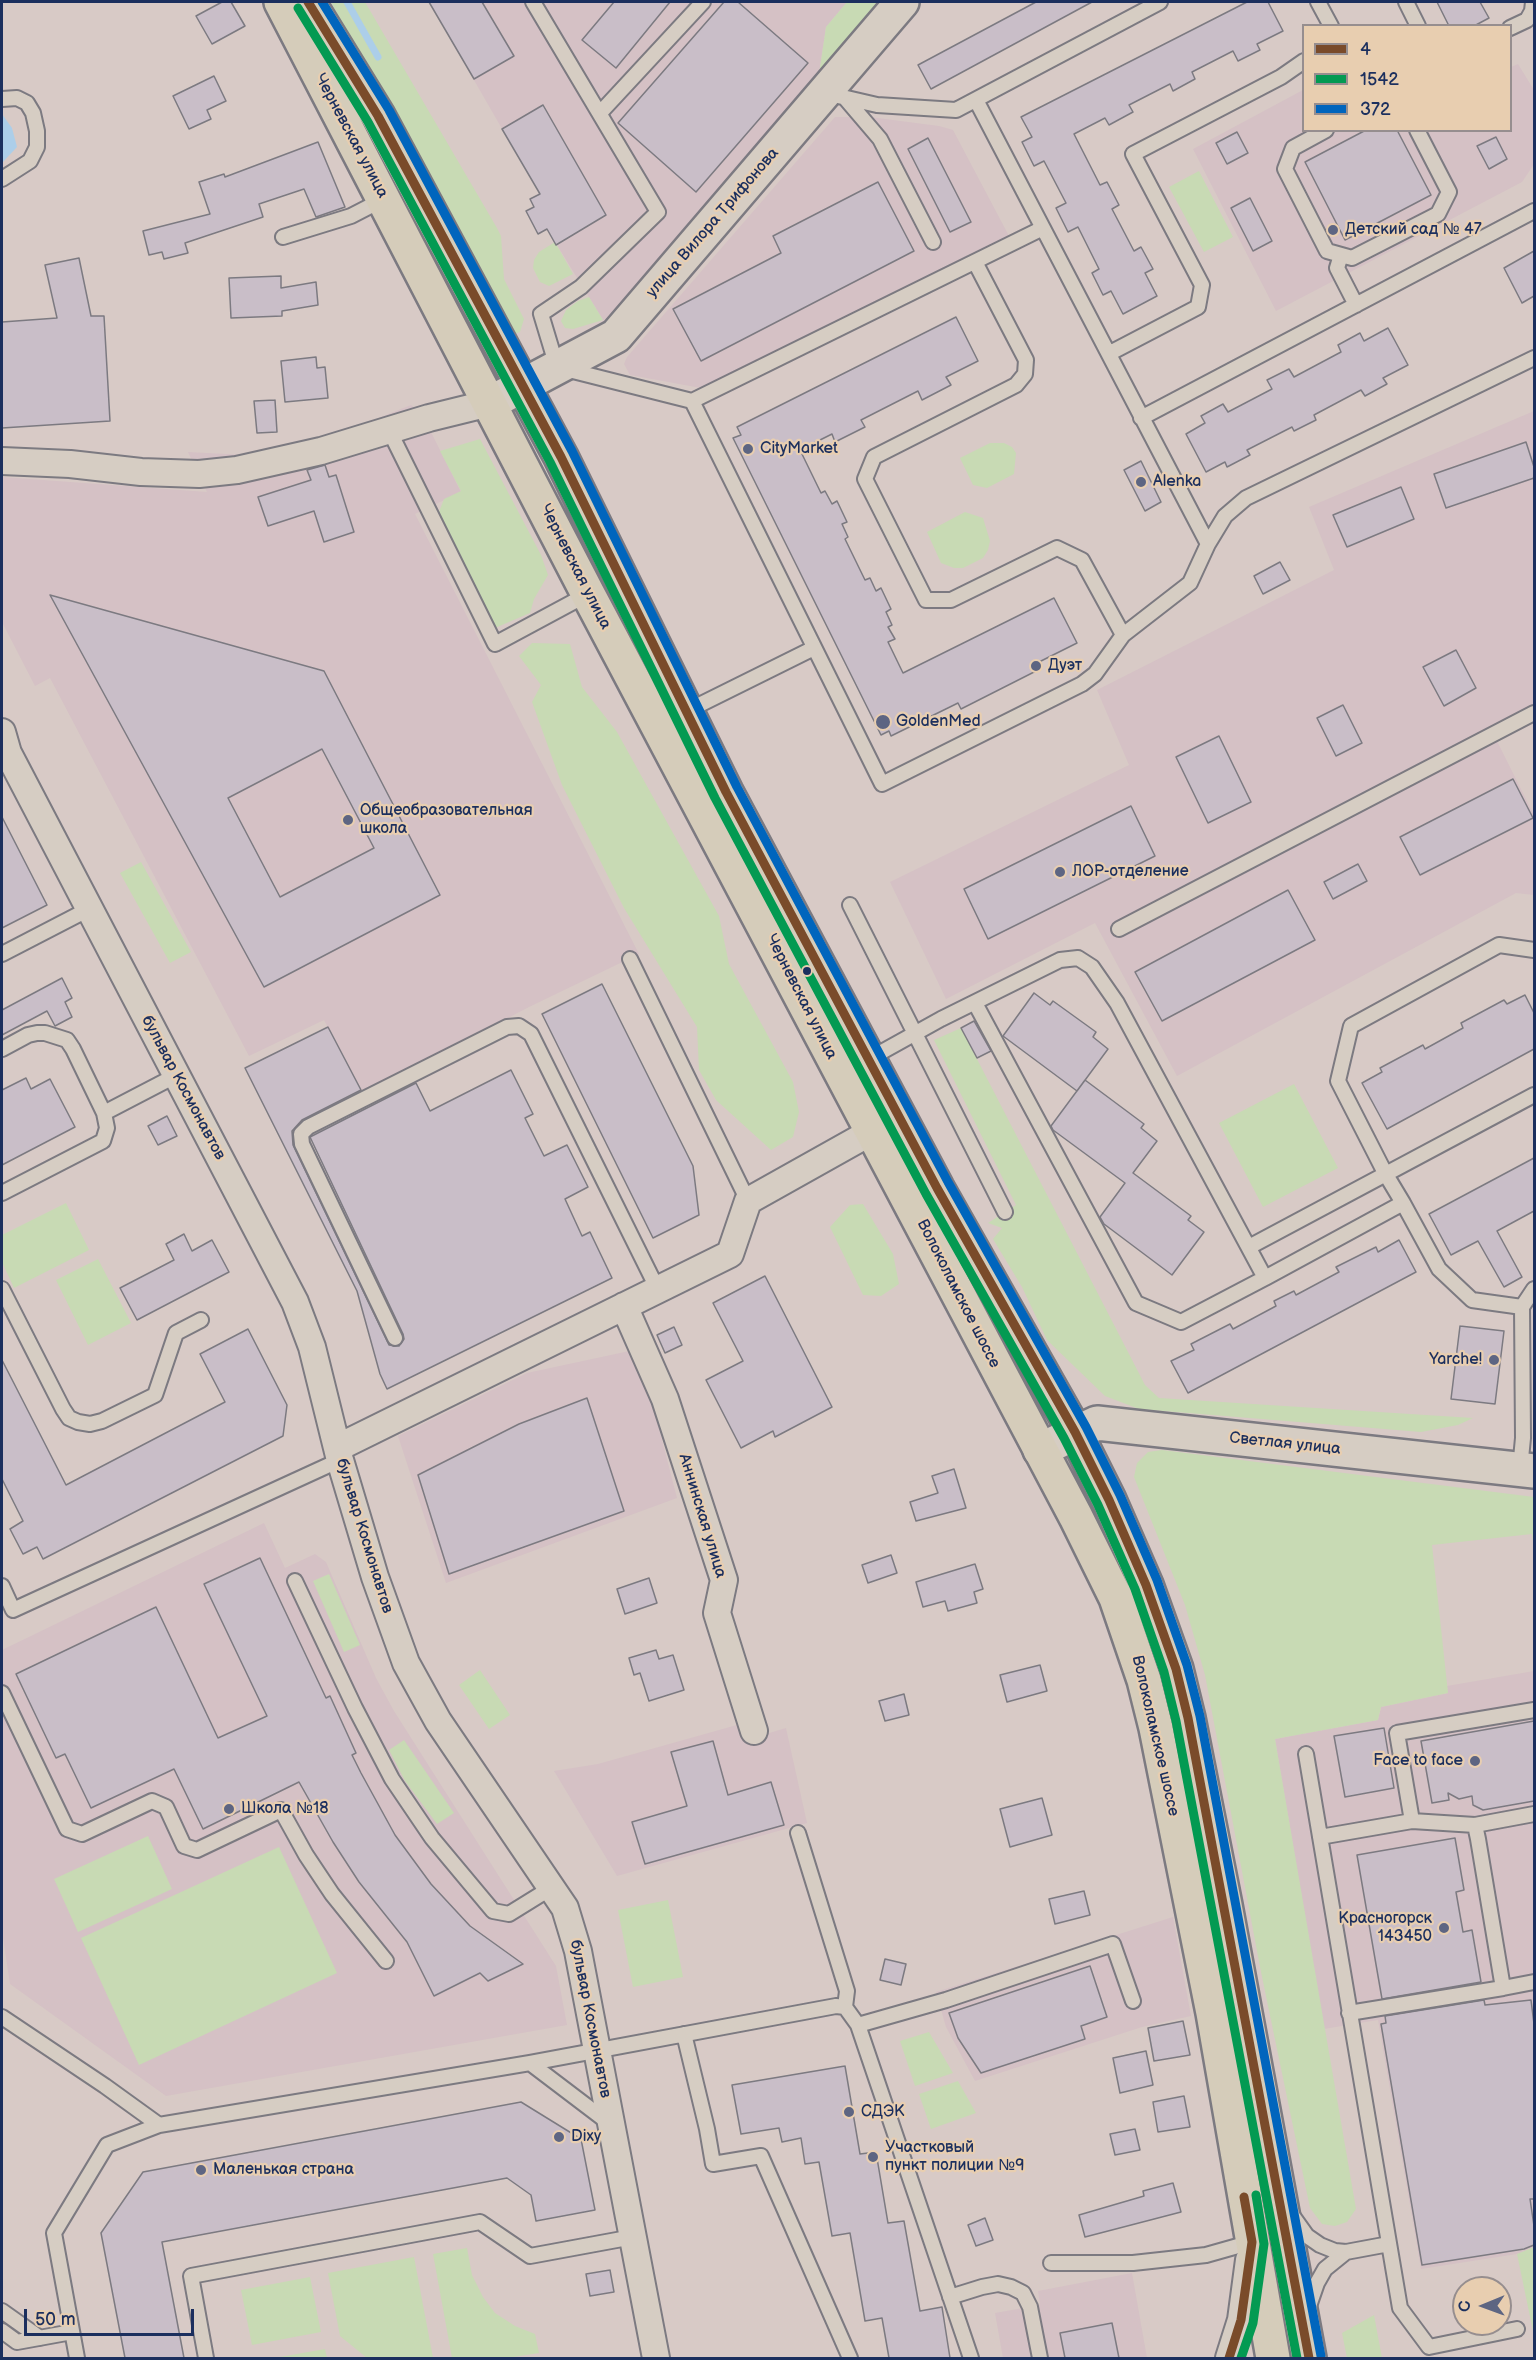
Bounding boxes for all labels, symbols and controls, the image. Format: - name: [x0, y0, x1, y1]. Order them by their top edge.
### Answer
- legend: [1302, 24, 1512, 132]
- text: 4: [1360, 39, 1371, 60]
- text: 1542: [1360, 69, 1399, 90]
- street label: Черневская улица: [310, 71, 392, 201]
- text: 372: [1360, 99, 1391, 120]
- street label: улица Вилора Трифонова: [643, 144, 783, 302]
- place label: Детский сад № 47: [1345, 220, 1482, 240]
- marker: Детский сад № 47: [1326, 223, 1340, 237]
- place label: CityMarket: [760, 439, 838, 459]
- marker: CityMarket: [741, 442, 755, 456]
- place label: Alenka: [1153, 472, 1201, 492]
- marker: Alenka: [1134, 475, 1148, 489]
- street label: Черневская улица: [535, 501, 615, 633]
- place label: Дуэт: [1048, 656, 1082, 676]
- marker: Дуэт: [1029, 659, 1043, 673]
- place label: GoldenMed: [896, 712, 981, 732]
- marker: GoldenMed: [874, 713, 892, 731]
- place label: Общеобразовательная школа: [360, 801, 533, 839]
- marker: Общеобразовательная школа: [341, 813, 355, 827]
- place label: ЛОР-отделение: [1072, 862, 1189, 882]
- marker: ЛОР-отделение: [1053, 865, 1067, 879]
- street label: Черневская улица: [761, 931, 841, 1063]
- unlabelled marker: [801, 965, 813, 977]
- street label: бульвар Космонавтов: [137, 1013, 229, 1163]
- street label: Волоколамское шоссе: [912, 1216, 1004, 1372]
- place label: Yarche!: [1429, 1350, 1482, 1370]
- marker: Yarche!: [1487, 1353, 1501, 1367]
- street label: Светлая улица: [1229, 1429, 1341, 1459]
- street label: Аннинская улица: [674, 1452, 730, 1580]
- street label: бульвар Космонавтов: [331, 1456, 397, 1616]
- street label: Волоколамское шоссе: [1127, 1654, 1183, 1818]
- place label: Face to face: [1373, 1751, 1463, 1771]
- marker: Face to face: [1468, 1754, 1482, 1768]
- place label: Школа №18: [241, 1799, 328, 1819]
- marker: Школа №18: [222, 1802, 236, 1816]
- place label: Красногорск 143450: [1338, 1909, 1432, 1947]
- marker: Красногорск 143450: [1437, 1921, 1451, 1935]
- street label: бульвар Космонавтов: [565, 1938, 615, 2100]
- place label: СДЭК: [861, 2102, 904, 2122]
- marker: СДЭК: [842, 2105, 856, 2119]
- place label: Dixy: [571, 2127, 601, 2147]
- marker: Dixy: [552, 2130, 566, 2144]
- place label: Участковый пункт полиции №9: [885, 2138, 1024, 2176]
- marker: Участковый пункт полиции №9: [866, 2150, 880, 2164]
- place label: Маленькая страна: [213, 2160, 354, 2180]
- marker: Маленькая страна: [194, 2163, 208, 2177]
- north arrow: [1452, 2276, 1512, 2336]
- scale bar: [27, 2297, 196, 2335]
- text: С: [1456, 2301, 1475, 2312]
- text: 50 m: [35, 2309, 76, 2330]

